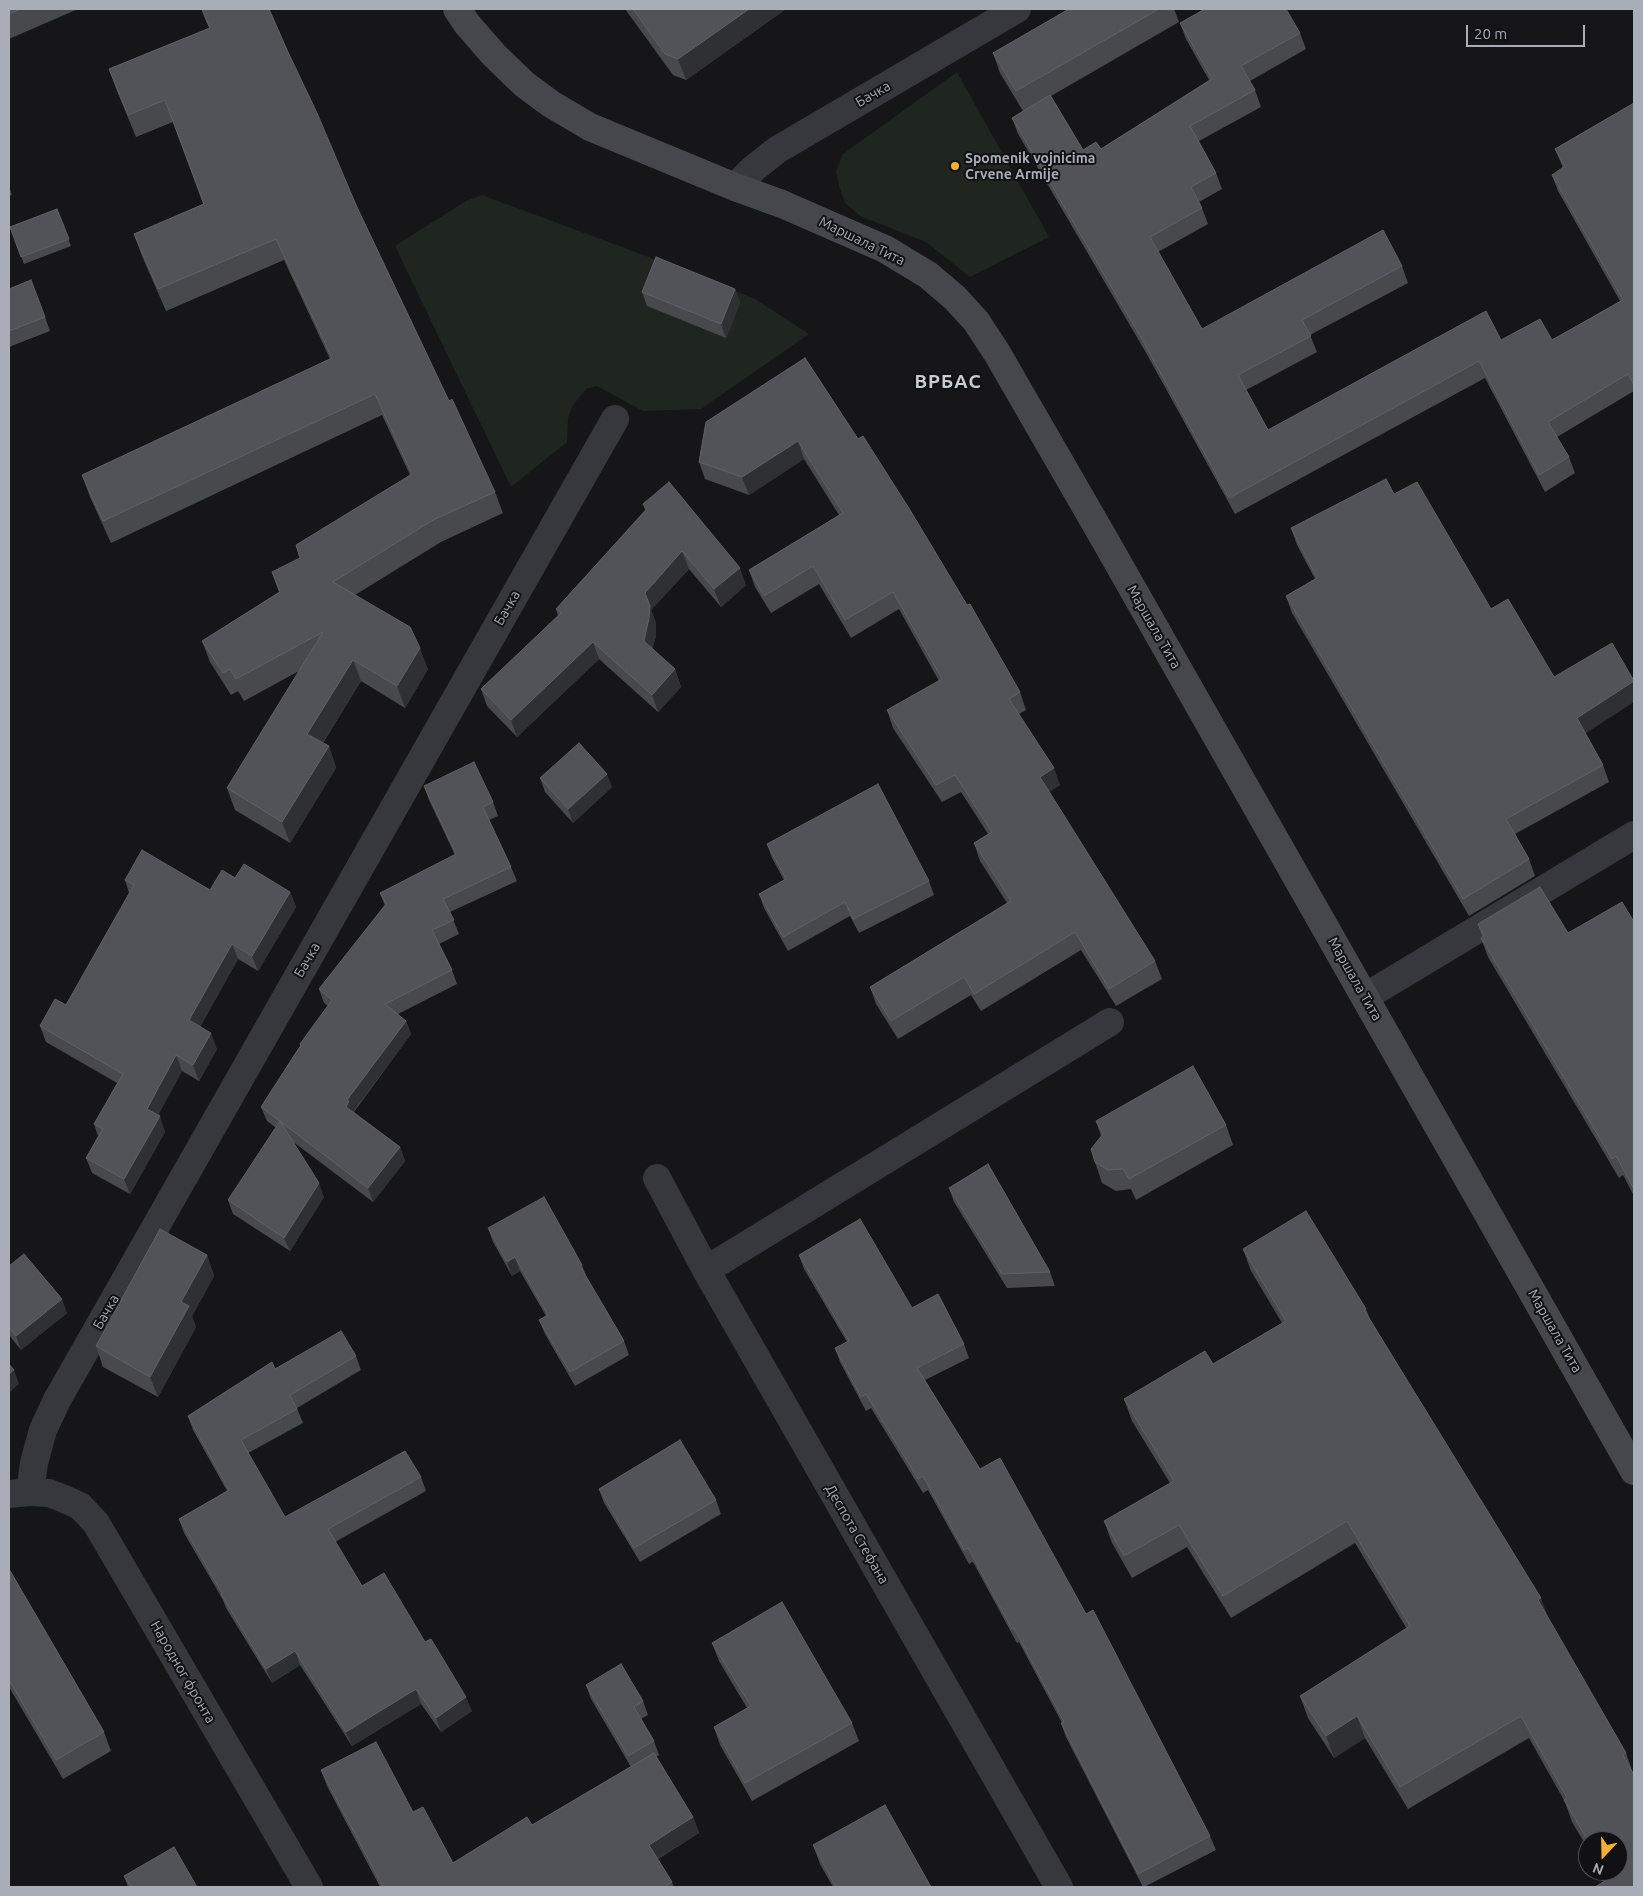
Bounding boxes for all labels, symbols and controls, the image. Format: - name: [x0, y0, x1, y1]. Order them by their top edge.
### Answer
- scale bar: [1468, 15, 1587, 47]
- text: 20 m: [1474, 25, 1507, 42]
- street label: Бачка: [853, 77, 893, 111]
- place label: Spomenik vojnicima Crvene Armije: [965, 150, 1095, 182]
- marker: Spomenik vojnicima Crvene Armije: [949, 160, 961, 172]
- street label: Маршала Тита: [816, 213, 908, 269]
- district label: ВРБАС: [914, 371, 982, 393]
- street label: Маршала Тита: [1123, 582, 1185, 672]
- street label: Бачка: [490, 588, 524, 628]
- street label: Маршала Тита: [1324, 934, 1386, 1024]
- street label: Бачка: [290, 940, 324, 980]
- street label: Маршала Тита: [1524, 1286, 1586, 1376]
- street label: Бачка: [89, 1292, 123, 1332]
- street label: Деспота Стефана: [822, 1481, 892, 1587]
- street label: Народног фронта: [147, 1618, 219, 1726]
- north arrow: [1578, 1831, 1628, 1881]
- text: N: [1590, 1860, 1606, 1878]

